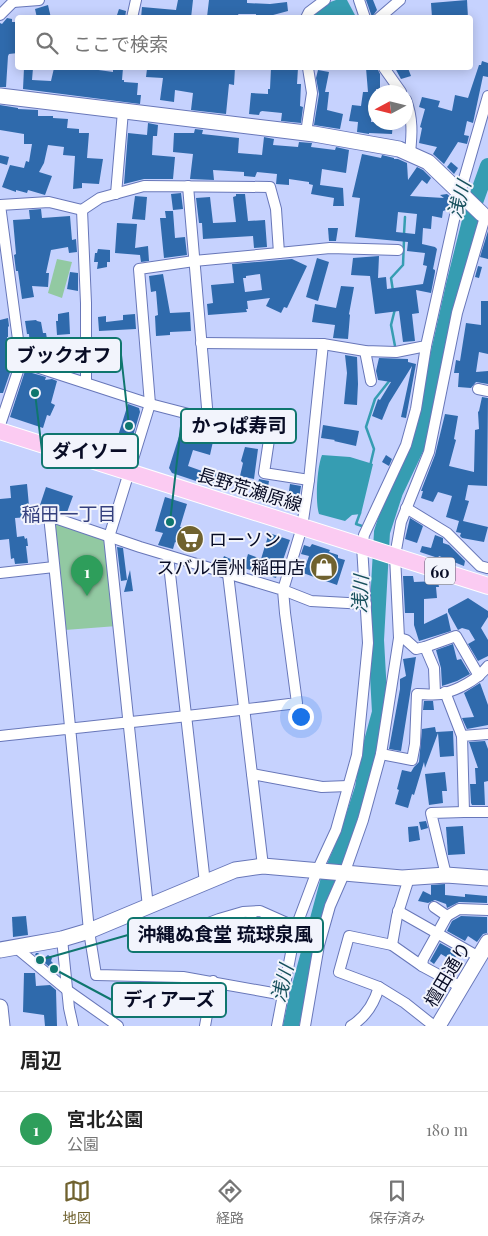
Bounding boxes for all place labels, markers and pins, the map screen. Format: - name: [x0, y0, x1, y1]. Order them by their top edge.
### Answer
- callout: ブックオフ: [6, 338, 121, 372]
- callout: かっぱ寿司: [181, 409, 296, 443]
- callout: ダイソー: [42, 434, 138, 468]
- supermarket icon: ローソン: [175, 524, 205, 554]
- place label: ローソン: [209, 527, 281, 551]
- shop icon: スバル信州 稲田店: [309, 552, 339, 582]
- pin: 1: [71, 555, 103, 596]
- place label: スバル信州 稲田店: [157, 555, 305, 579]
- callout: 沖縄ぬ食堂 琉球泉風: [128, 918, 323, 952]
- callout: ディアーズ: [112, 983, 226, 1017]

